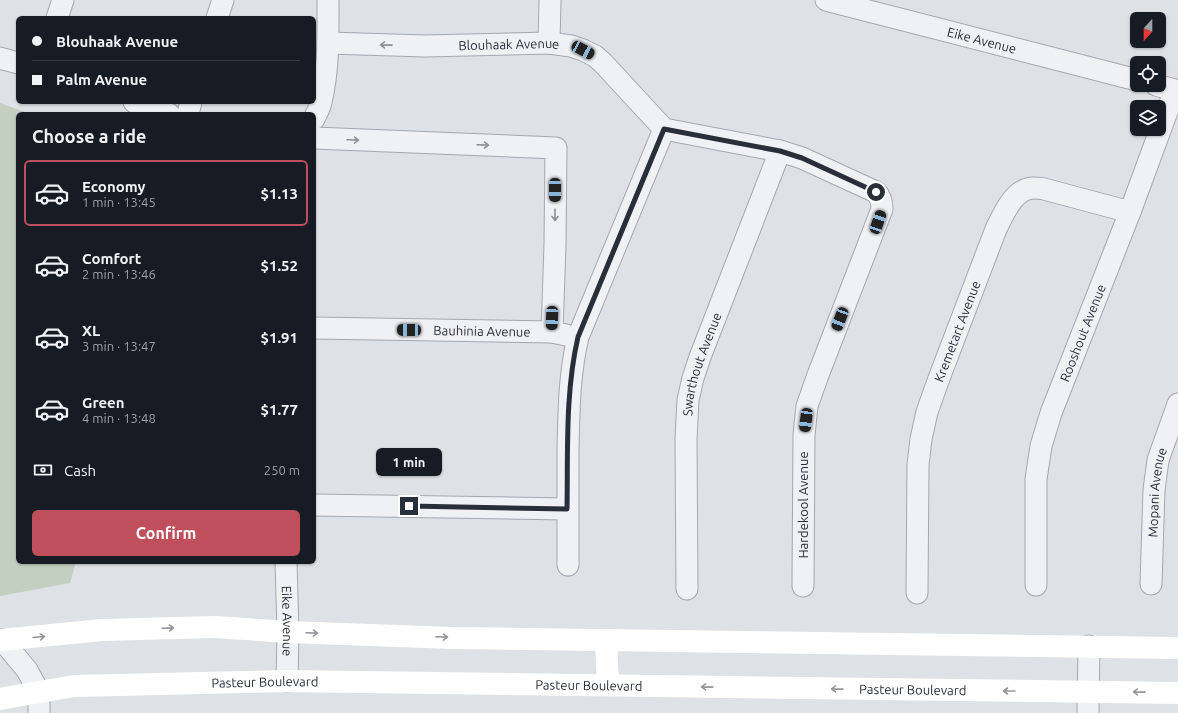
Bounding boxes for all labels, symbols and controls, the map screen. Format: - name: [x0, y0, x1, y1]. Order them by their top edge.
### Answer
- north arrow: [1130, 12, 1166, 48]
- map controls: [1130, 12, 1166, 136]
- street label: Eike Avenue: [946, 25, 1018, 56]
- text: Blouhaak Avenue: [56, 33, 178, 50]
- street label: Blouhaak Avenue: [458, 36, 560, 52]
- car: [570, 39, 596, 61]
- one-way arrow: [380, 41, 393, 49]
- button: locate: [1130, 56, 1166, 92]
- text: Palm Avenue: [56, 71, 147, 88]
- button: layers: [1130, 100, 1166, 136]
- text: Choose a ride: [32, 126, 146, 146]
- one-way arrow: [346, 136, 359, 144]
- one-way arrow: [476, 142, 489, 149]
- icon: car: [34, 175, 70, 211]
- text: Economy: [82, 178, 146, 195]
- car: [549, 178, 561, 202]
- route start: [867, 183, 885, 201]
- text: $1.13: [260, 185, 298, 202]
- text: 1 min · 13:45: [82, 195, 156, 209]
- one-way arrow: [551, 208, 559, 221]
- car: [868, 209, 888, 235]
- icon: car: [34, 247, 70, 283]
- text: Comfort: [82, 250, 141, 267]
- text: $1.52: [260, 257, 298, 274]
- text: 2 min · 13:46: [82, 267, 156, 281]
- street label: Kremetart Avenue: [931, 279, 983, 384]
- street label: Rooshout Avenue: [1057, 282, 1108, 384]
- car: [546, 306, 558, 330]
- car: [830, 306, 850, 332]
- street label: Swarthout Avenue: [680, 310, 724, 416]
- icon: car: [34, 319, 70, 355]
- text: XL: [82, 322, 100, 339]
- street label: Bauhinia Avenue: [433, 323, 531, 339]
- car: [397, 324, 421, 336]
- text: $1.91: [260, 329, 298, 346]
- text: 3 min · 13:47: [82, 339, 156, 353]
- icon: car: [34, 391, 70, 427]
- text: Green: [82, 394, 124, 411]
- text: $1.77: [260, 401, 298, 418]
- car: [799, 407, 813, 433]
- text: 4 min · 13:48: [82, 411, 156, 425]
- street label: Mopani Avenue: [1145, 445, 1169, 538]
- callout: 1 min: [376, 448, 442, 476]
- street label: Hardekool Avenue: [796, 451, 810, 559]
- text: 1 min: [393, 455, 425, 469]
- icon: cash: [32, 459, 54, 481]
- text: Cash: [64, 462, 96, 479]
- text: 250 m: [264, 463, 300, 477]
- route end: [400, 497, 418, 515]
- button: Confirm: [32, 510, 300, 556]
- street label: Eike Avenue: [280, 585, 295, 657]
- one-way arrow: [161, 624, 174, 632]
- one-way arrow: [305, 629, 318, 636]
- one-way arrow: [32, 633, 45, 640]
- one-way arrow: [435, 633, 448, 641]
- street label: Pasteur Boulevard: [211, 674, 318, 690]
- street label: Pasteur Boulevard: [535, 677, 642, 693]
- street label: Pasteur Boulevard: [859, 682, 966, 697]
- one-way arrow: [701, 683, 714, 690]
- one-way arrow: [831, 685, 844, 693]
- one-way arrow: [1003, 687, 1016, 695]
- one-way arrow: [1133, 688, 1146, 696]

